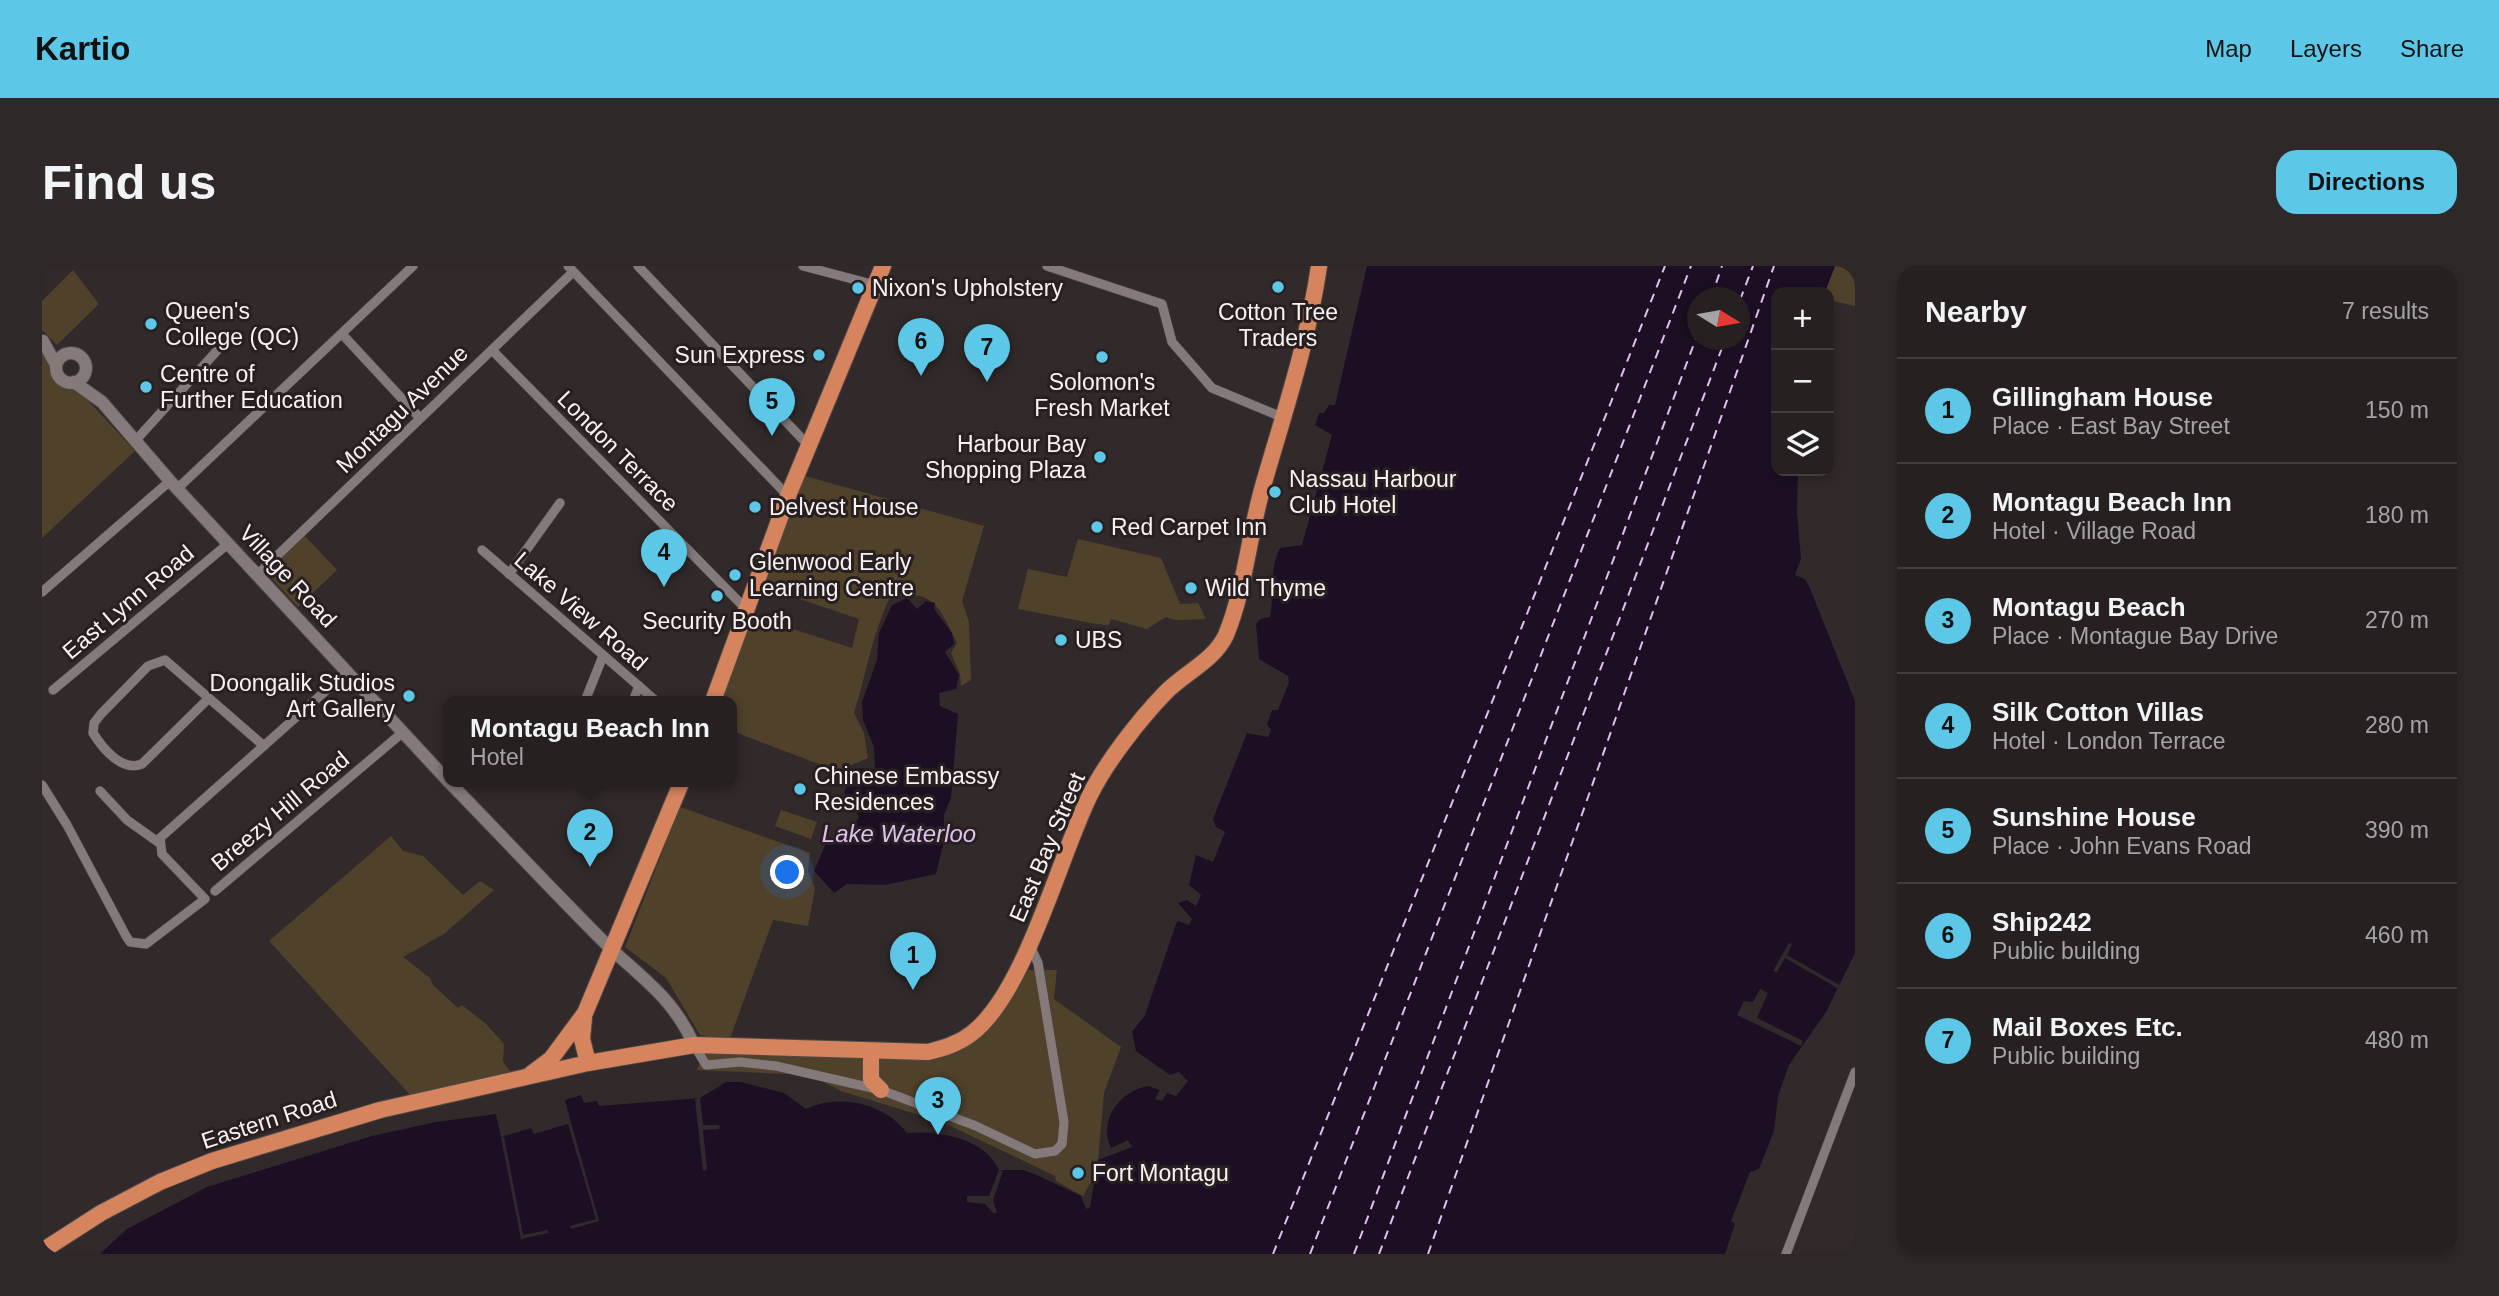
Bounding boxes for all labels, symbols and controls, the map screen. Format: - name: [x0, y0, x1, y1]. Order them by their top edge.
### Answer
- text: Kartio: [35, 30, 130, 67]
- text: Map: [2205, 35, 2252, 62]
- text: Layers: [2290, 35, 2362, 62]
- text: Share: [2400, 35, 2464, 62]
- button: Directions: [2276, 150, 2457, 214]
- text: Find us: [42, 155, 216, 209]
- place label: Nixon's Upholstery: [872, 275, 1064, 301]
- marker: Cotton Tree Traders: [1270, 279, 1286, 295]
- marker: Nixon's Upholstery: [850, 280, 866, 296]
- north arrow: [1687, 287, 1750, 350]
- map controls: [1771, 287, 1834, 476]
- button: +: [1771, 287, 1834, 350]
- text: Nearby: [1925, 295, 2027, 328]
- place label: Queen's College (QC): [165, 298, 299, 350]
- text: 7 results: [2342, 298, 2429, 324]
- place label: Cotton Tree Traders: [1218, 299, 1338, 351]
- marker: Queen's College (QC): [143, 316, 159, 332]
- pin: 6: [898, 318, 944, 376]
- pin: 7: [964, 324, 1010, 382]
- street label: Montagu Avenue: [331, 340, 473, 478]
- place label: Sun Express: [675, 342, 805, 368]
- marker: Sun Express: [811, 347, 827, 363]
- marker: Solomon's Fresh Market: [1094, 349, 1110, 365]
- button: −: [1771, 350, 1834, 413]
- place label: Centre of Further Education: [160, 361, 343, 413]
- place label: Solomon's Fresh Market: [1034, 369, 1170, 421]
- pin: 5: [749, 378, 795, 436]
- marker: Centre of Further Education: [138, 379, 154, 395]
- text: Gillingham House: [1992, 382, 2213, 412]
- street label: London Terrace: [552, 385, 684, 517]
- text: 1: [1942, 397, 1954, 423]
- text: 150 m: [2365, 397, 2429, 423]
- button: layers: [1771, 413, 1834, 476]
- text: Place · East Bay Street: [1992, 413, 2230, 439]
- place label: Harbour Bay Shopping Plaza: [925, 431, 1086, 483]
- marker: Harbour Bay Shopping Plaza: [1092, 449, 1108, 465]
- place label: Nassau Harbour Club Hotel: [1289, 466, 1457, 518]
- marker: Nassau Harbour Club Hotel: [1267, 484, 1283, 500]
- text: Montagu Beach Inn: [1992, 487, 2232, 517]
- place label: Delvest House: [769, 494, 919, 520]
- marker: Delvest House: [747, 499, 763, 515]
- text: 2: [1942, 502, 1954, 528]
- text: 180 m: [2365, 502, 2429, 528]
- place label: Red Carpet Inn: [1111, 514, 1267, 540]
- text: Hotel · Village Road: [1992, 518, 2196, 544]
- marker: Red Carpet Inn: [1089, 519, 1105, 535]
- street label: Village Road: [234, 520, 342, 632]
- pin: 4: [641, 529, 687, 587]
- street label: East Lynn Road: [57, 540, 199, 664]
- street label: Lake View Road: [509, 546, 653, 676]
- place label: Glenwood Early Learning Centre: [749, 549, 914, 601]
- marker: Glenwood Early Learning Centre: [727, 567, 743, 583]
- place label: Wild Thyme: [1205, 575, 1326, 601]
- marker: Wild Thyme: [1183, 580, 1199, 596]
- marker: Security Booth: [709, 588, 725, 604]
- text: Montagu Beach: [1992, 592, 2186, 622]
- text: 3: [1942, 607, 1954, 633]
- text: 270 m: [2365, 607, 2429, 633]
- place label: Security Booth: [642, 608, 792, 634]
- text: Place · Montague Bay Drive: [1992, 623, 2278, 649]
- place label: UBS: [1075, 627, 1122, 653]
- marker: UBS: [1053, 632, 1069, 648]
- place label: Doongalik Studios Art Gallery: [210, 670, 395, 722]
- marker: Doongalik Studios Art Gallery: [401, 688, 417, 704]
- popup: [443, 696, 737, 787]
- text: Silk Cotton Villas: [1992, 697, 2204, 727]
- text: 4: [1942, 712, 1954, 738]
- text: 280 m: [2365, 712, 2429, 738]
- text: Montagu Beach Inn: [470, 713, 710, 743]
- text: Hotel · London Terrace: [1992, 728, 2226, 754]
- text: Hotel: [470, 744, 524, 770]
- street label: Breezy Hill Road: [206, 746, 354, 876]
- place label: Chinese Embassy Residences: [814, 763, 1000, 815]
- street label: East Bay Street: [1004, 768, 1090, 926]
- marker: Chinese Embassy Residences: [792, 781, 808, 797]
- text: Sunshine House: [1992, 802, 2196, 832]
- pin: 2: [567, 809, 613, 867]
- text: 5: [1942, 817, 1954, 843]
- text: 390 m: [2365, 817, 2429, 843]
- water label: Lake Waterloo: [822, 820, 976, 847]
- text: Place · John Evans Road: [1992, 833, 2252, 859]
- your location: [770, 855, 804, 889]
- text: Ship242: [1992, 907, 2092, 937]
- text: 6: [1942, 922, 1954, 948]
- text: 460 m: [2365, 922, 2429, 948]
- pin: 1: [890, 932, 936, 990]
- text: Public building: [1992, 938, 2140, 964]
- text: Mail Boxes Etc.: [1992, 1012, 2183, 1042]
- text: 7: [1942, 1027, 1954, 1053]
- text: 480 m: [2365, 1027, 2429, 1053]
- text: Public building: [1992, 1043, 2140, 1069]
- pin: 3: [915, 1077, 961, 1135]
- street label: Eastern Road: [198, 1086, 340, 1154]
- place label: Fort Montagu: [1092, 1160, 1229, 1186]
- marker: Fort Montagu: [1070, 1165, 1086, 1181]

